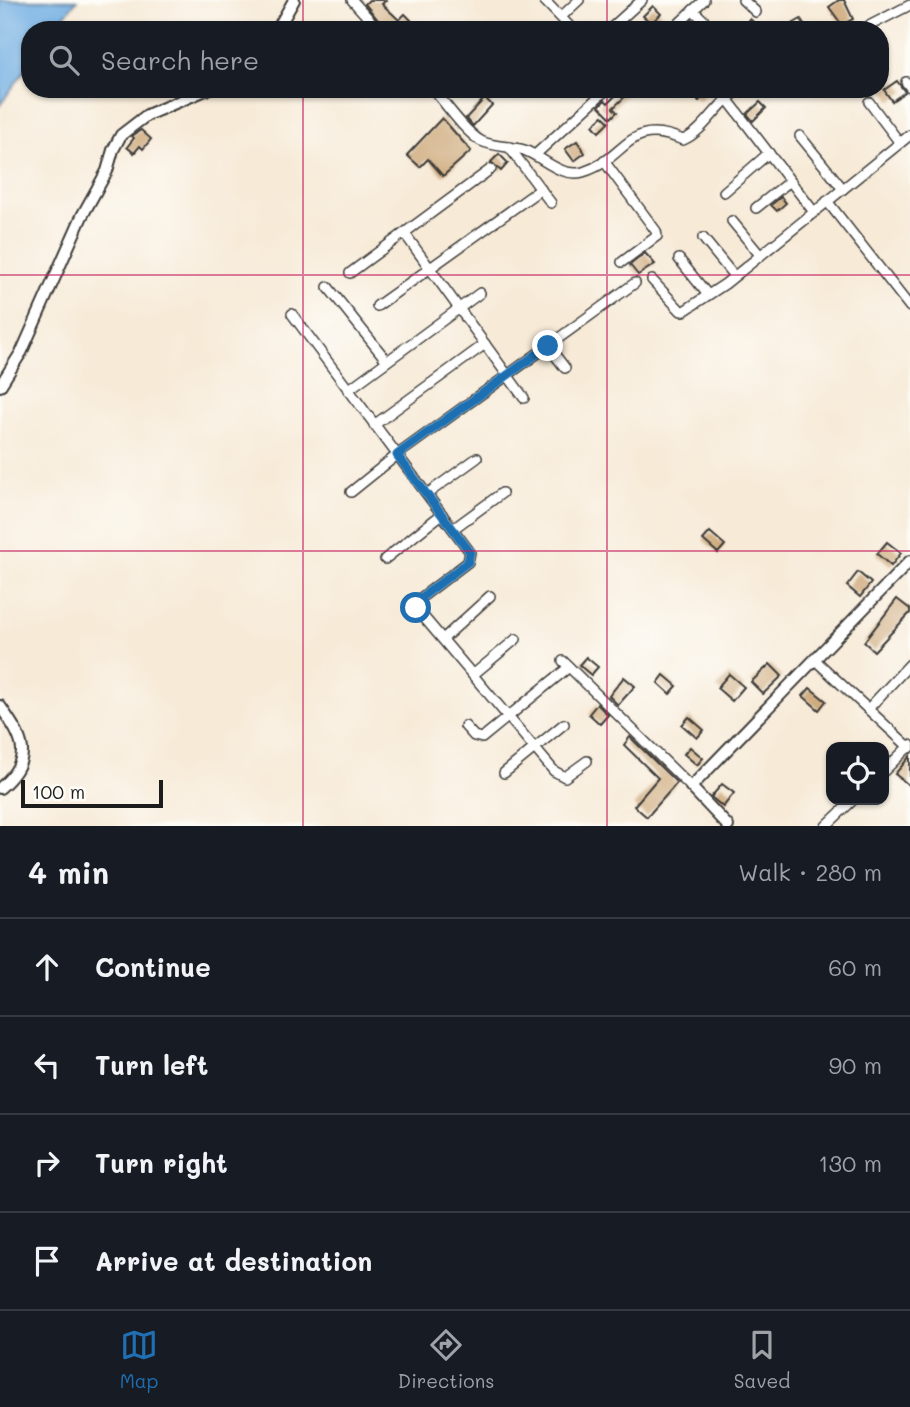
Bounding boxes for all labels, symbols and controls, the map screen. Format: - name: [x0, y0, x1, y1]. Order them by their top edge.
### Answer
- search box: [21, 21, 889, 98]
- icon: search: [45, 41, 83, 79]
- text: Search here: [101, 43, 259, 77]
- route end: [532, 330, 563, 361]
- route start: [400, 592, 431, 623]
- map controls: [826, 742, 889, 805]
- button: locate: [826, 742, 889, 805]
- scale bar: [21, 777, 163, 809]
- text: 100 m: [32, 779, 85, 804]
- text: 4 min: [28, 852, 109, 892]
- text: Walk · 280 m: [738, 857, 882, 887]
- icon: ahead: [28, 948, 66, 986]
- text: Continue: [95, 950, 211, 984]
- text: 60 m: [828, 952, 882, 982]
- icon: left: [28, 1046, 66, 1084]
- text: Turn left: [95, 1048, 208, 1082]
- text: 90 m: [829, 1050, 882, 1080]
- icon: right: [28, 1144, 66, 1182]
- text: Turn right: [95, 1146, 228, 1180]
- text: 130 m: [818, 1148, 882, 1178]
- icon: arrive: [28, 1242, 66, 1280]
- text: Arrive at destination: [95, 1244, 372, 1278]
- tab: Map: [120, 1326, 158, 1393]
- tab: Directions: [398, 1326, 494, 1393]
- tab: Saved: [734, 1326, 790, 1393]

